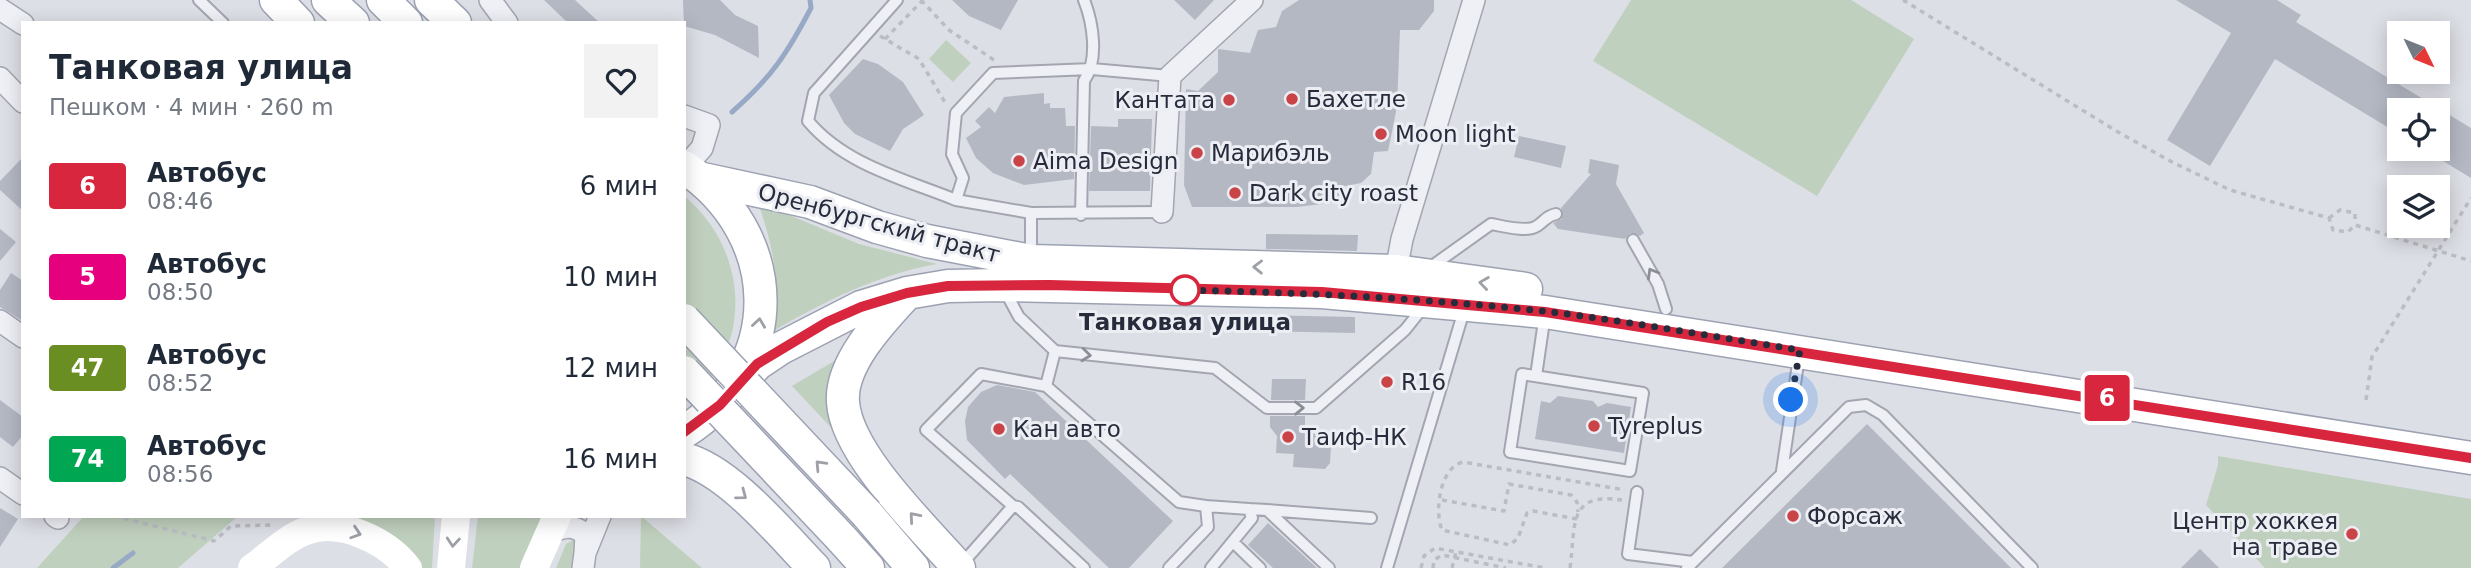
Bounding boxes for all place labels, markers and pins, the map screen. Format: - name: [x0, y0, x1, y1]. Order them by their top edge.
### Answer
- place label: Бахетле: [1306, 86, 1406, 112]
- place label: Кантата: [1115, 87, 1215, 113]
- marker: Бахетле: [1284, 91, 1300, 107]
- marker: Кантата: [1221, 92, 1237, 108]
- place label: Moon light: [1395, 121, 1516, 147]
- marker: Moon light: [1373, 126, 1389, 142]
- place label: Марибэль: [1211, 140, 1330, 166]
- marker: Марибэль: [1189, 145, 1205, 161]
- place label: Aima Design: [1033, 148, 1178, 174]
- marker: Aima Design: [1011, 153, 1027, 169]
- place label: Dark city roast: [1249, 180, 1418, 206]
- marker: Dark city roast: [1227, 185, 1243, 201]
- marker: Танковая улица: [1170, 275, 1200, 305]
- place label: Танковая улица: [1079, 309, 1291, 335]
- place label: R16: [1401, 369, 1446, 395]
- marker: R16: [1379, 374, 1395, 390]
- place label: Tyreplus: [1607, 413, 1703, 439]
- place label: Кан авто: [1013, 416, 1121, 442]
- marker: Tyreplus: [1586, 418, 1602, 434]
- marker: Кан авто: [991, 421, 1007, 437]
- place label: Таиф-НК: [1301, 424, 1407, 450]
- marker: Таиф-НК: [1280, 429, 1296, 445]
- place label: Форсаж: [1807, 503, 1903, 529]
- marker: Форсаж: [1785, 508, 1801, 524]
- place label: Центр хоккея на траве: [2172, 508, 2338, 560]
- marker: Центр хоккея на траве: [2344, 526, 2360, 542]

